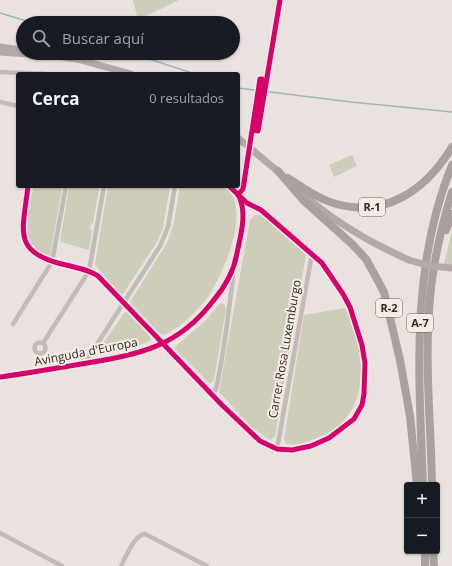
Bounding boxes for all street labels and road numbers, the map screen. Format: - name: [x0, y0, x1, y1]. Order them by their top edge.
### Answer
- road number: R-1: [359, 198, 385, 216]
- street label: Carrer Rosa Luxemburgo: [264, 278, 305, 419]
- road number: R-2: [376, 299, 402, 317]
- road number: A-7: [407, 314, 433, 332]
- street label: Avinguda d'Europa: [33, 333, 139, 370]

